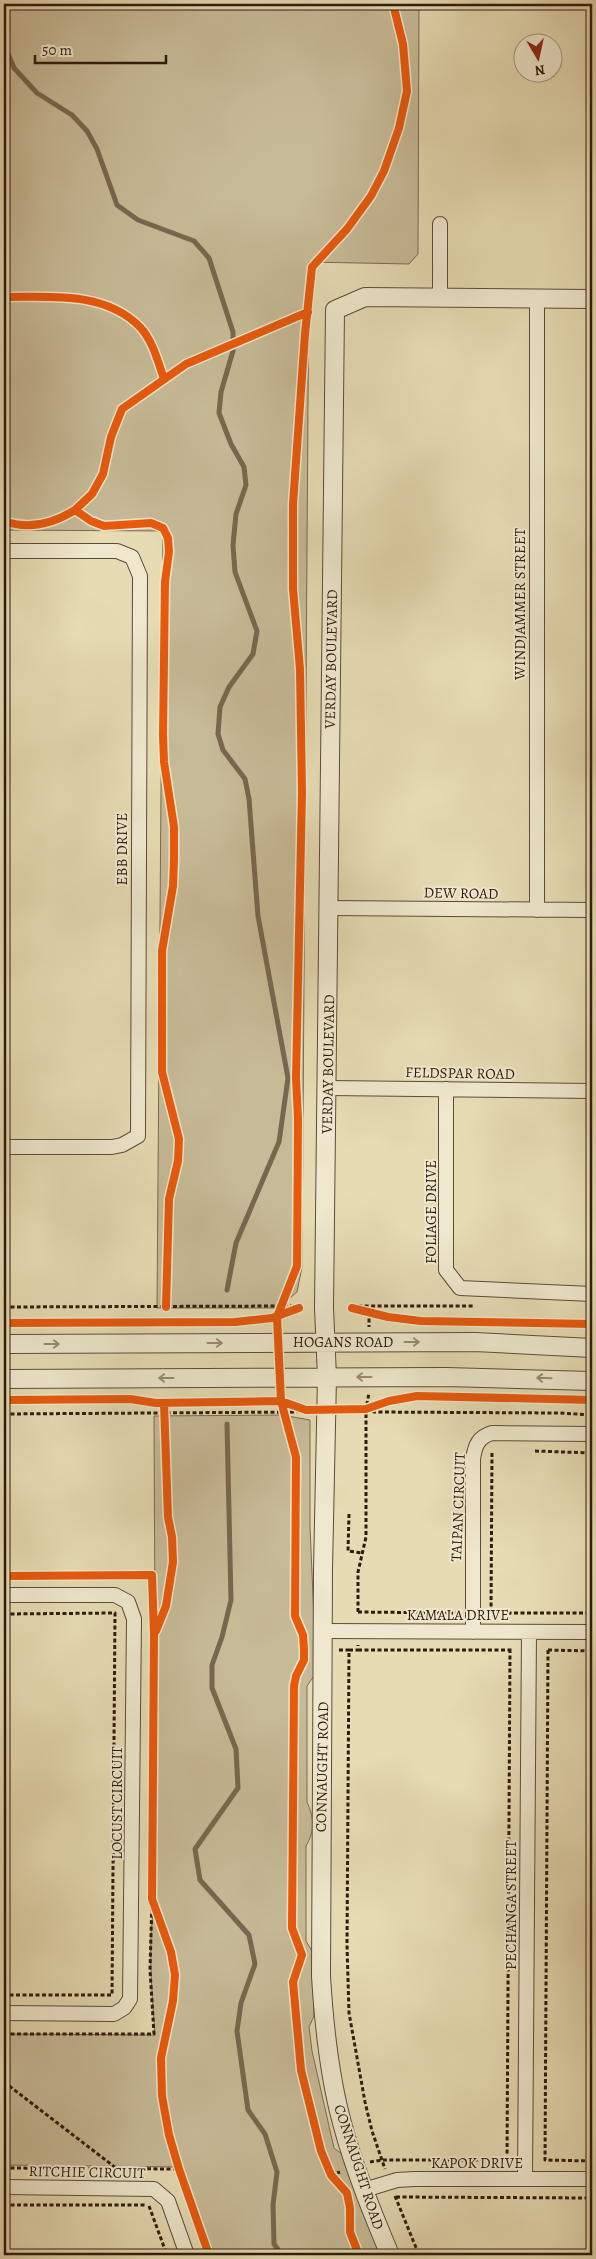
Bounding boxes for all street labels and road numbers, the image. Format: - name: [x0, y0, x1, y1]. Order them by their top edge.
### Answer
- street label: WINDJAMMER STREET: [510, 527, 530, 681]
- street label: VERDAY BOULEVARD: [320, 589, 342, 730]
- street label: EBB DRIVE: [112, 813, 132, 885]
- street label: DEW ROAD: [423, 882, 499, 904]
- street label: VERDAY BOULEVARD: [317, 994, 339, 1135]
- street label: FELDSPAR ROAD: [405, 1062, 515, 1084]
- street label: FOLIAGE DRIVE: [421, 1160, 441, 1264]
- street label: HOGANS ROAD: [293, 1332, 393, 1352]
- street label: TAIPAN CIRCUIT: [446, 1451, 470, 1562]
- street label: KAMALA DRIVE: [407, 1605, 509, 1625]
- street label: CONNAUGHT ROAD: [311, 1702, 333, 1832]
- street label: LOCUST CIRCUIT: [107, 1745, 127, 1860]
- street label: PECHANGA STREET: [501, 1839, 521, 1970]
- street label: CONNAUGHT ROAD: [329, 2102, 389, 2232]
- street label: KAPOK DRIVE: [431, 2153, 523, 2173]
- street label: RITCHIE CIRCUIT: [28, 2161, 146, 2183]

